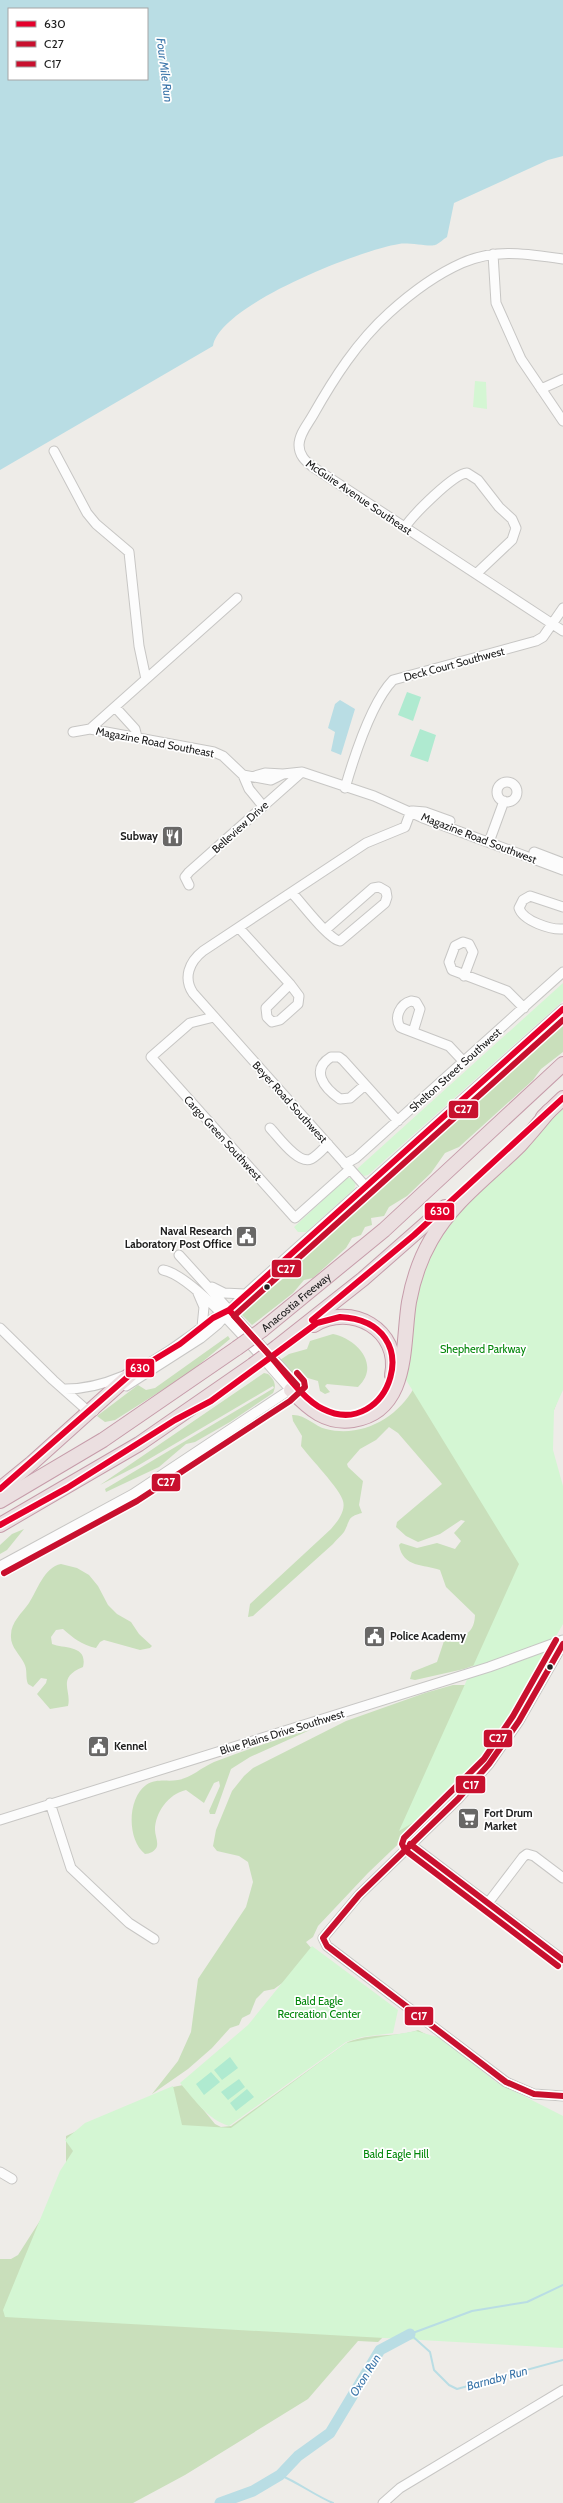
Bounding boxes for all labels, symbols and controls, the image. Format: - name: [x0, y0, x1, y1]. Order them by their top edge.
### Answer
- legend: [8, 8, 148, 80]
- text: 630: [44, 16, 66, 31]
- text: C27: [44, 36, 64, 51]
- water label: Four Mile Run: [154, 37, 176, 103]
- text: C17: [44, 56, 61, 71]
- street label: McGuire Avenue Southeast: [303, 456, 415, 538]
- street label: Deck Court Southwest: [402, 644, 506, 684]
- street label: Magazine Road Southeast: [95, 724, 216, 760]
- street label: Belleview Drive: [209, 798, 271, 856]
- street label: Magazine Road Southwest: [419, 809, 539, 867]
- restaurant icon: Subway: [160, 823, 186, 849]
- place label: Subway: [120, 829, 158, 843]
- street label: Shelton Street Southwest: [406, 1025, 504, 1115]
- street label: Beyer Road Southwest: [250, 1058, 331, 1146]
- street label: Cargo Green Southwest: [181, 1093, 265, 1184]
- line badge: C27: [448, 1100, 479, 1119]
- text: C27: [454, 1102, 472, 1116]
- line badge: 630: [424, 1202, 455, 1221]
- text: 630: [430, 1204, 450, 1218]
- place label: Naval Research Laboratory Post Office: [125, 1224, 232, 1251]
- public building icon: Naval Research Laboratory Post Office: [234, 1224, 260, 1250]
- line badge: C27: [271, 1259, 302, 1278]
- text: C27: [277, 1262, 295, 1276]
- street label: Anacostia Freeway: [258, 1269, 334, 1335]
- unlabelled marker: [262, 1282, 272, 1292]
- park label: Shepherd Parkway: [440, 1342, 526, 1356]
- line badge: 630: [125, 1358, 155, 1378]
- text: 630: [130, 1361, 150, 1375]
- line badge: C27: [151, 1473, 181, 1492]
- text: C27: [157, 1475, 175, 1489]
- public building icon: Police Academy: [362, 1623, 388, 1649]
- place label: Police Academy: [390, 1629, 466, 1643]
- unlabelled marker: [545, 1662, 555, 1672]
- street label: Blue Plains Drive Southwest: [218, 1706, 346, 1758]
- line badge: C27: [483, 1729, 513, 1748]
- text: C27: [489, 1731, 507, 1745]
- public building icon: Kennel: [85, 1733, 111, 1759]
- place label: Kennel: [114, 1739, 147, 1753]
- line badge: C17: [455, 1775, 486, 1794]
- text: C17: [463, 1778, 480, 1792]
- supermarket icon: Fort Drum Market: [455, 1806, 481, 1832]
- place label: Fort Drum Market: [484, 1806, 533, 1833]
- park label: Bald Eagle Recreation Center: [278, 1994, 361, 2021]
- line badge: C17: [404, 2006, 434, 2026]
- text: C17: [411, 2009, 428, 2023]
- park label: Bald Eagle Hill: [363, 2147, 429, 2161]
- water label: Oxon Run: [346, 2351, 384, 2399]
- water label: Barnaby Run: [465, 2363, 529, 2393]

